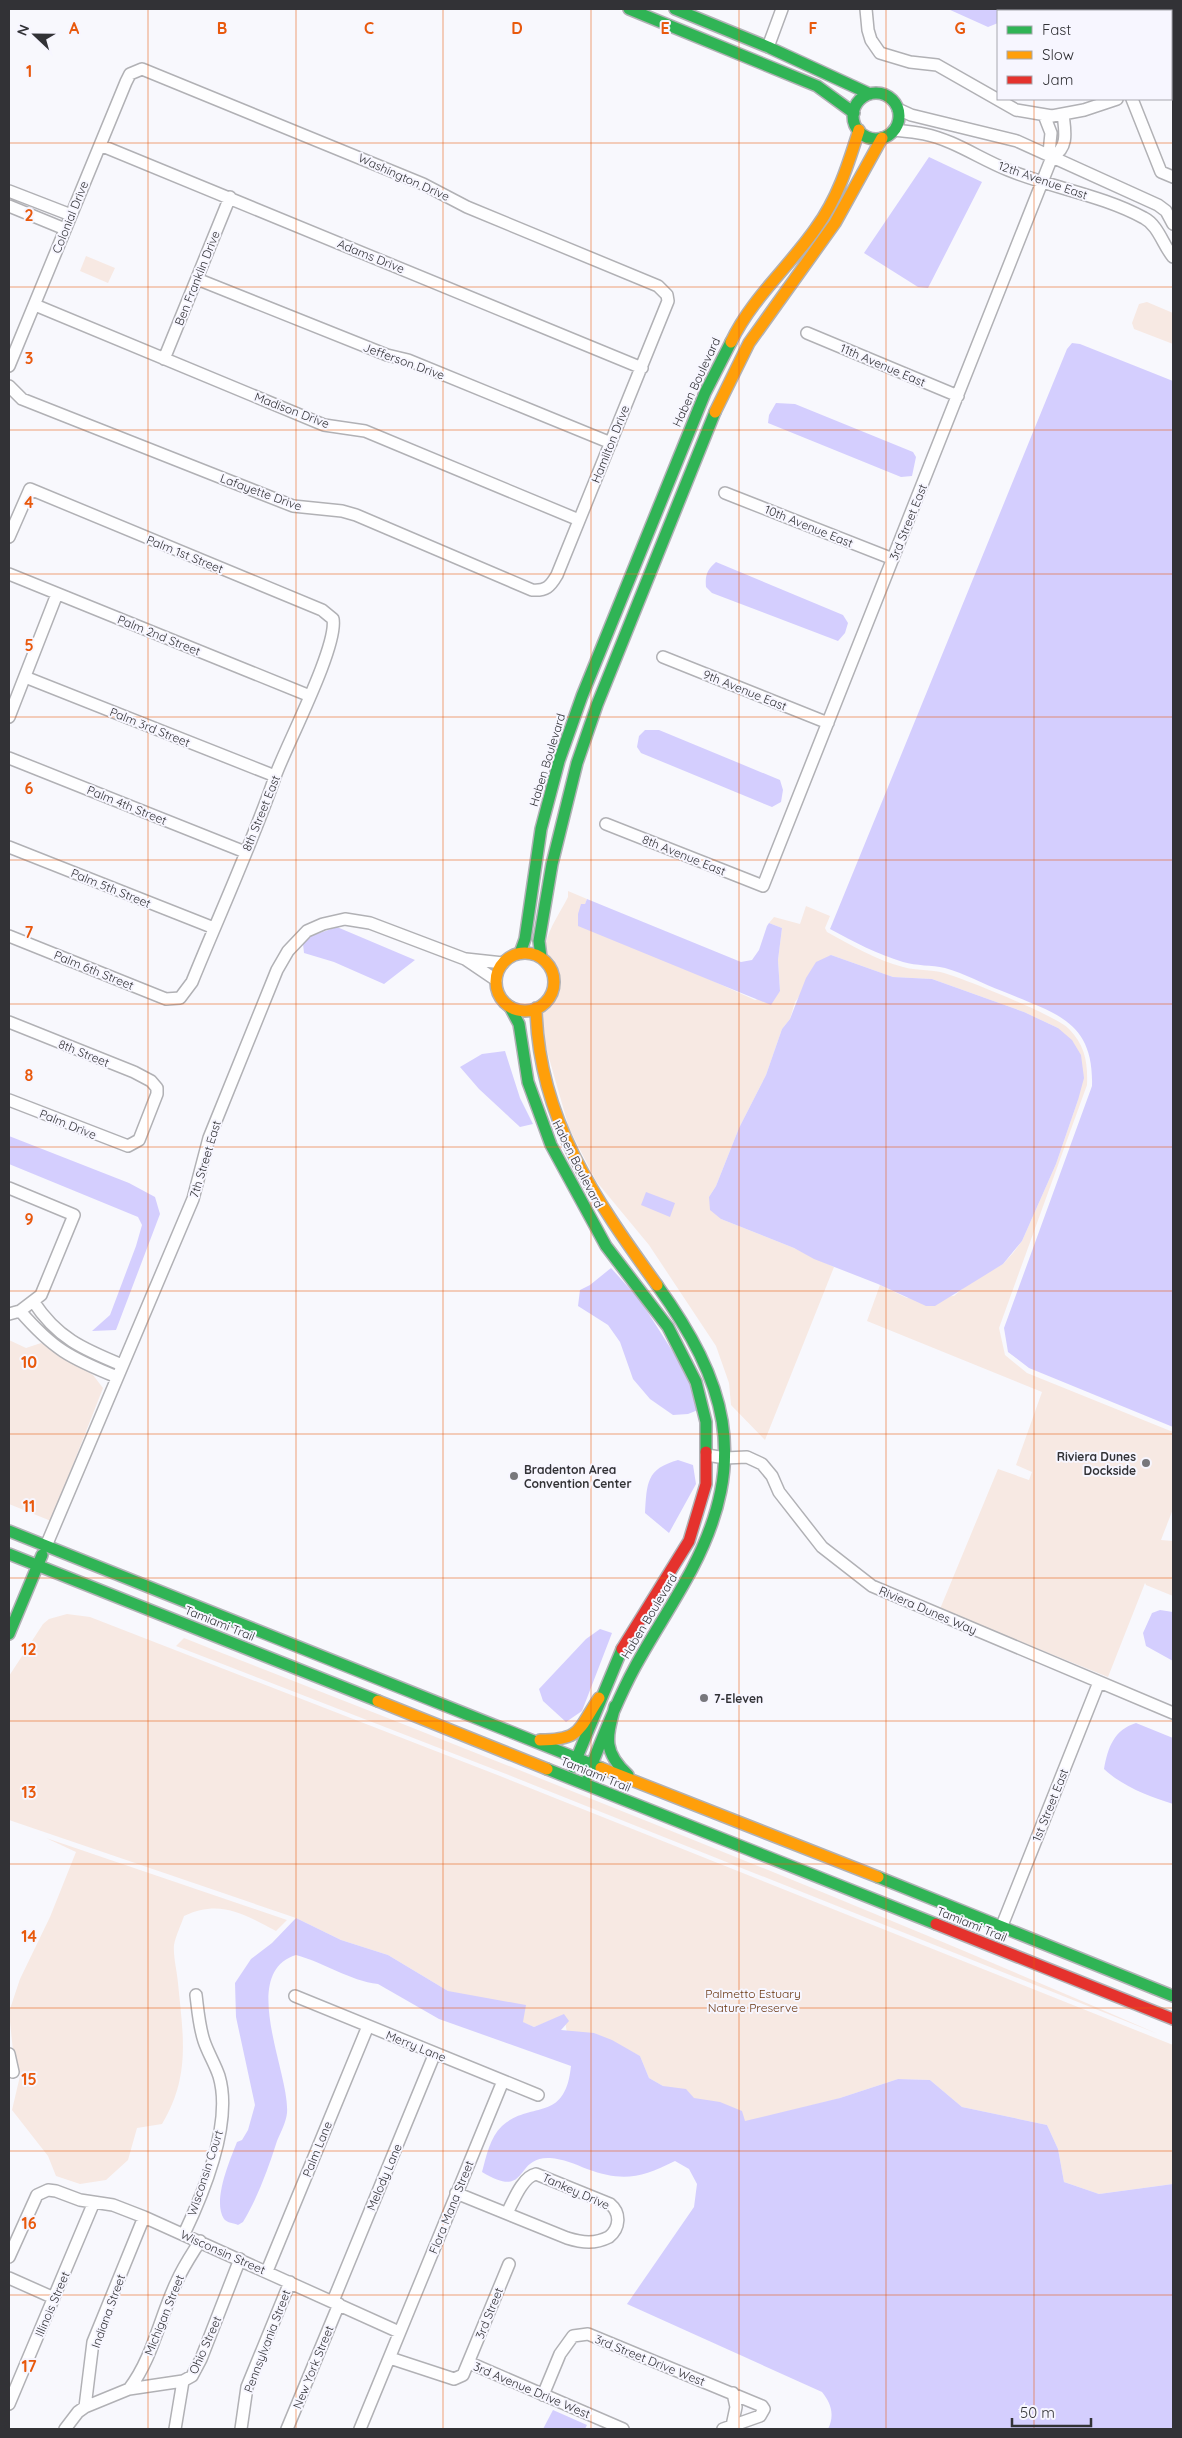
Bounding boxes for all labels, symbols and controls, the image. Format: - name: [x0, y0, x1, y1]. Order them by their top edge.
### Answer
- north arrow: [10, 10, 60, 60]
- legend: [997, 10, 1172, 100]
- text: A: [69, 18, 80, 38]
- text: B: [217, 18, 227, 38]
- text: C: [364, 18, 374, 38]
- text: D: [511, 18, 523, 38]
- text: E: [660, 18, 670, 38]
- text: F: [809, 18, 818, 38]
- text: G: [954, 18, 966, 38]
- text: Fast: [1042, 20, 1071, 39]
- text: N: [13, 22, 33, 38]
- text: Slow: [1042, 45, 1074, 64]
- text: 1: [26, 61, 32, 81]
- text: Jam: [1042, 70, 1073, 89]
- street label: Washington Drive: [356, 150, 452, 204]
- street label: 12th Avenue East: [996, 158, 1090, 202]
- street label: Colonial Drive: [49, 178, 91, 255]
- text: 2: [24, 205, 34, 225]
- street label: Ben Franklin Drive: [171, 228, 223, 328]
- street label: Adams Drive: [335, 236, 407, 276]
- street label: Haben Boulevard: [669, 335, 723, 429]
- street label: Jefferson Drive: [361, 339, 447, 383]
- street label: 11th Avenue East: [838, 340, 928, 390]
- text: 3: [25, 348, 33, 368]
- street label: Madison Drive: [252, 389, 332, 431]
- street label: Hamilton Drive: [588, 403, 632, 485]
- street label: Lafayette Drive: [218, 470, 304, 514]
- street label: 3rd Street East: [886, 482, 930, 562]
- text: 4: [24, 492, 34, 512]
- street label: 10th Avenue East: [763, 501, 855, 551]
- street label: Palm 1st Street: [144, 532, 226, 576]
- street label: Palm 2nd Street: [115, 612, 203, 658]
- text: 5: [24, 635, 34, 655]
- street label: 9th Avenue East: [701, 666, 789, 714]
- street label: Palm 3rd Street: [108, 704, 192, 750]
- street label: Haben Boulevard: [526, 712, 568, 808]
- street label: 8th Street East: [239, 773, 283, 853]
- text: 6: [25, 778, 34, 798]
- street label: Palm 4th Street: [85, 782, 169, 828]
- street label: 8th Avenue East: [640, 831, 728, 879]
- street label: Palm 5th Street: [69, 865, 153, 911]
- text: 7: [25, 922, 34, 942]
- street label: Palm 6th Street: [52, 947, 136, 993]
- street label: 8th Street: [56, 1036, 112, 1070]
- text: 8: [25, 1065, 34, 1085]
- street label: Palm Drive: [37, 1106, 99, 1142]
- street label: 7th Street East: [186, 1118, 224, 1200]
- street label: Haben Boulevard: [549, 1118, 607, 1210]
- text: 9: [24, 1209, 34, 1229]
- text: 10: [21, 1352, 37, 1372]
- place label: Riviera Dunes Dockside: [1057, 1449, 1136, 1478]
- marker: Riviera Dunes Dockside: [1140, 1457, 1152, 1469]
- place label: Bradenton Area Convention Center: [524, 1462, 632, 1491]
- marker: Bradenton Area Convention Center: [508, 1470, 520, 1482]
- text: 11: [23, 1496, 35, 1516]
- street label: Haben Boulevard: [618, 1571, 680, 1661]
- street label: Riviera Dunes Way: [877, 1583, 979, 1637]
- street label: Tamiami Trail: [183, 1602, 257, 1644]
- text: 12: [21, 1639, 37, 1659]
- place label: 7-Eleven: [714, 1691, 763, 1706]
- marker: 7-Eleven: [698, 1692, 710, 1704]
- street label: Tamiami Trail: [559, 1753, 633, 1795]
- street label: 1st Street East: [1029, 1766, 1071, 1844]
- text: 13: [22, 1782, 36, 1802]
- street label: Tamiami Trail: [935, 1903, 1009, 1945]
- text: 14: [21, 1926, 37, 1946]
- park label: Palmetto Estuary Nature Preserve: [705, 1986, 801, 2015]
- street label: Merry Lane: [384, 2027, 448, 2065]
- text: 15: [21, 2069, 37, 2089]
- street label: Palm Lane: [299, 2119, 335, 2179]
- street label: Wisconsin Court: [184, 2128, 226, 2218]
- street label: Melody Lane: [363, 2141, 405, 2213]
- street label: Flora Mana Street: [425, 2158, 477, 2256]
- street label: Tankey Drive: [540, 2169, 612, 2213]
- text: 16: [21, 2213, 37, 2233]
- street label: Wisconsin Street: [178, 2227, 268, 2277]
- street label: Illinois Street: [32, 2269, 72, 2339]
- street label: Indiana Street: [88, 2272, 128, 2350]
- street label: Michigan Street: [141, 2272, 187, 2358]
- street label: 3rd Street: [472, 2285, 506, 2341]
- street label: Pennsylvania Street: [240, 2287, 294, 2395]
- street label: Ohio Street: [186, 2314, 224, 2376]
- street label: New York Street: [289, 2323, 337, 2411]
- street label: 3rd Street Drive West: [593, 2331, 707, 2389]
- text: 17: [21, 2356, 37, 2376]
- street label: 3rd Avenue Drive West: [471, 2359, 593, 2421]
- scale bar: [1012, 2396, 1091, 2428]
- text: 50 m: [1020, 2403, 1055, 2422]

